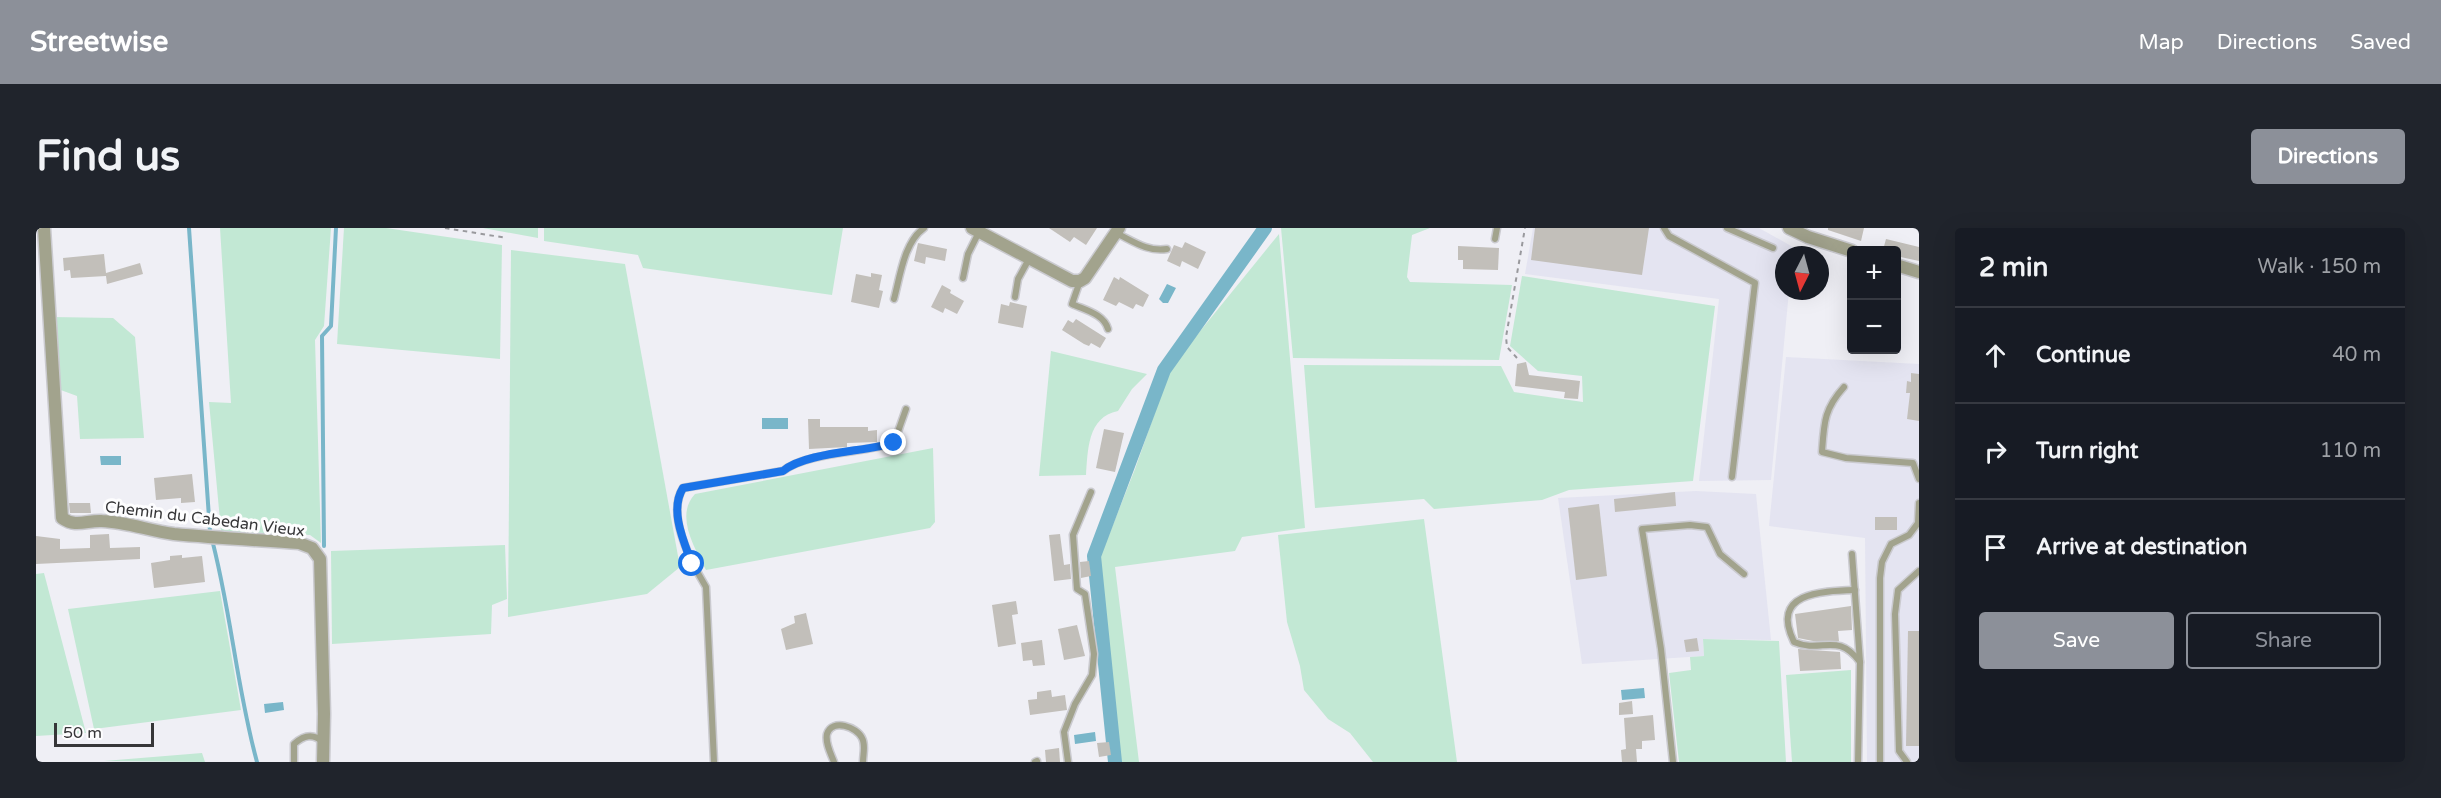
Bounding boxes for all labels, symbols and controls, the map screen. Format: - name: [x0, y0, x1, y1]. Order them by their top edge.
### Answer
- text: Streetwise: [30, 25, 168, 59]
- text: Map: [2138, 30, 2184, 55]
- text: Directions: [2217, 30, 2317, 55]
- text: Saved: [2350, 30, 2411, 55]
- button: Directions: [2251, 129, 2405, 184]
- text: Find us: [36, 131, 180, 182]
- north arrow: [1775, 246, 1829, 300]
- map controls: [1847, 246, 1901, 354]
- button: +: [1847, 246, 1901, 300]
- text: 2 min: [1979, 252, 2048, 283]
- text: Walk · 150 m: [2258, 255, 2381, 279]
- button: −: [1847, 300, 1901, 354]
- icon: ahead: [1979, 339, 2012, 372]
- text: Continue: [2036, 342, 2131, 368]
- text: 40 m: [2332, 343, 2381, 367]
- route end: [880, 429, 906, 455]
- icon: right: [1979, 435, 2012, 468]
- text: Turn right: [2036, 438, 2138, 464]
- text: 110 m: [2320, 439, 2381, 463]
- street label: Chemin du Cabedan Vieux: [104, 497, 306, 541]
- icon: arrive: [1979, 531, 2012, 564]
- text: Arrive at destination: [2036, 534, 2247, 560]
- route start: [678, 550, 704, 576]
- button: Save: [1979, 612, 2174, 669]
- button: Share: [2186, 612, 2381, 669]
- scale bar: [54, 720, 154, 748]
- text: 50 m: [63, 723, 102, 743]

